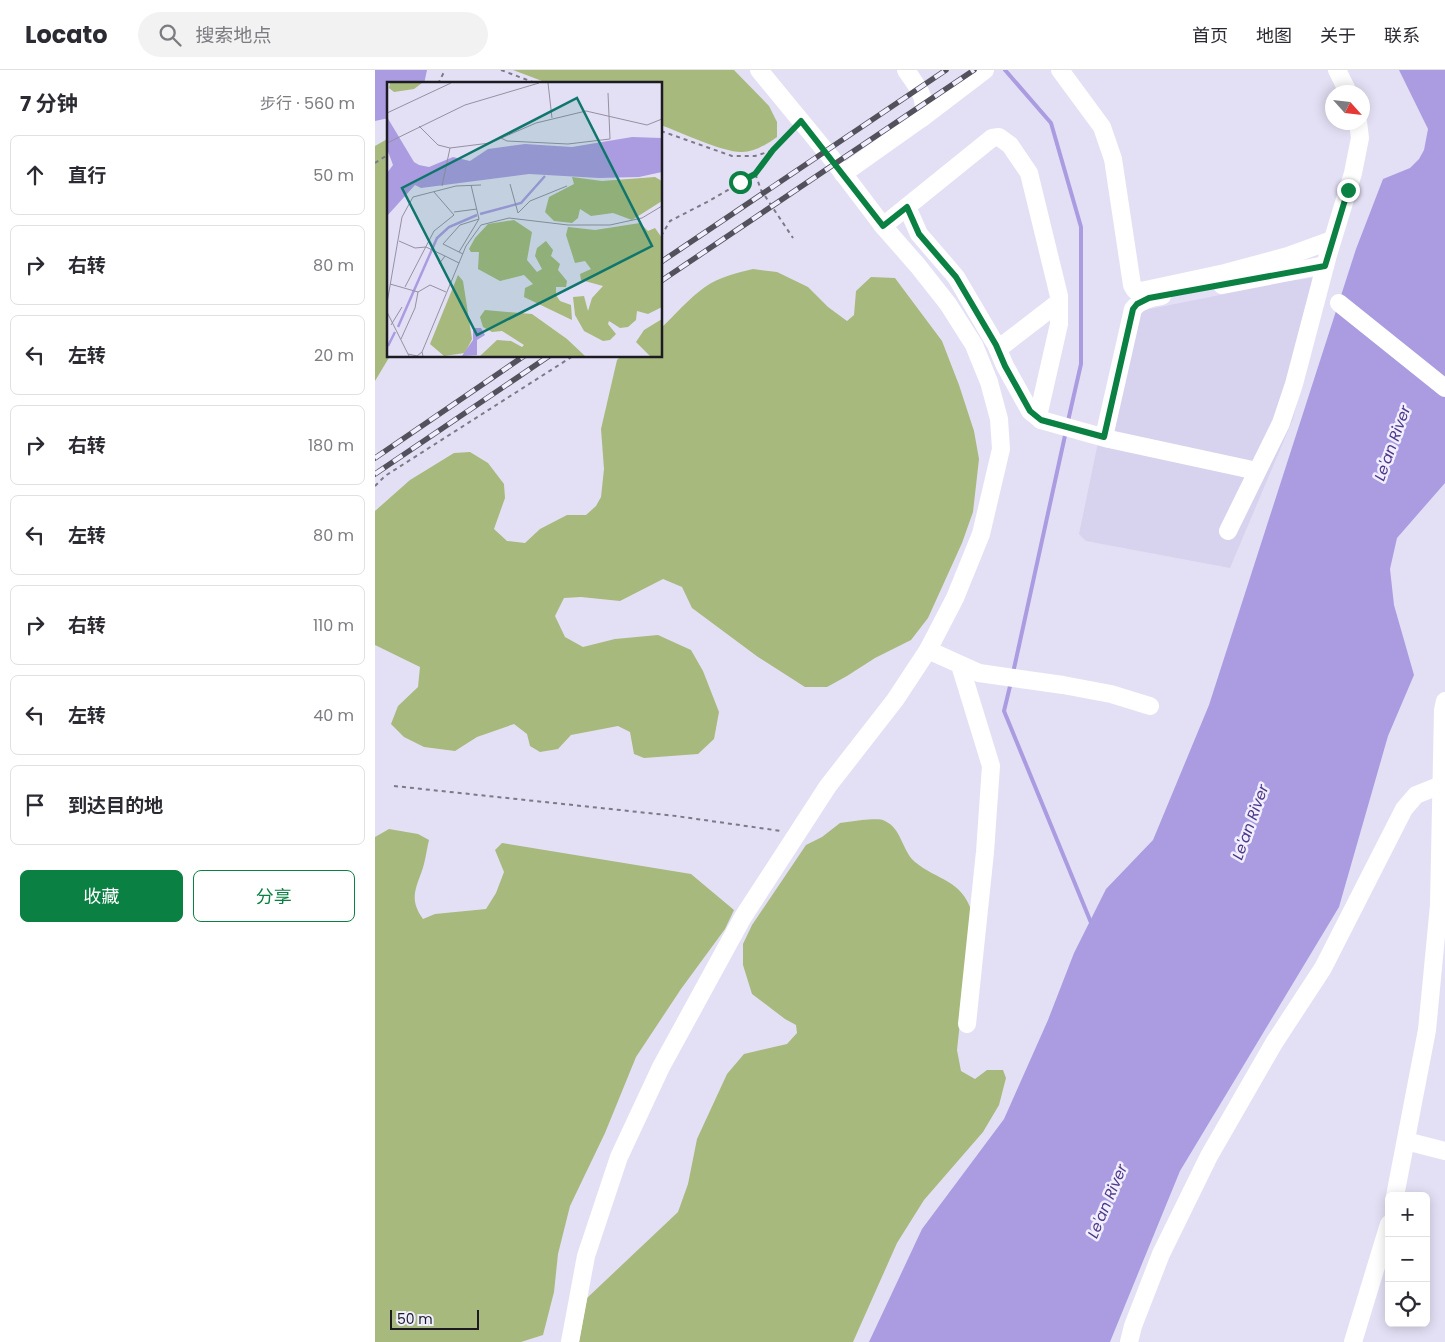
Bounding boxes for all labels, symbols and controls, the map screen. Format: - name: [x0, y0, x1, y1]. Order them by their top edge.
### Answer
- search box: [138, 12, 488, 57]
- text: Locato: [25, 18, 108, 51]
- icon: search: [156, 21, 184, 49]
- text: 搜索地点: [196, 22, 272, 49]
- text: 首页: [1192, 23, 1228, 48]
- text: 地图: [1256, 23, 1292, 48]
- text: 关于: [1320, 23, 1356, 48]
- text: 联系: [1384, 23, 1420, 48]
- inset map: [387, 82, 663, 358]
- north arrow: [1325, 85, 1370, 130]
- text: 7 分钟: [20, 89, 78, 118]
- text: 步行 · 560 m: [260, 92, 355, 115]
- icon: ahead: [21, 161, 49, 189]
- text: 直行: [68, 162, 106, 189]
- text: 50 m: [313, 164, 354, 187]
- route start: [729, 171, 752, 194]
- route end: [1337, 179, 1360, 202]
- icon: right: [21, 251, 49, 279]
- text: 右转: [68, 252, 106, 279]
- text: 80 m: [313, 254, 354, 277]
- icon: left: [21, 341, 49, 369]
- text: 左转: [68, 342, 106, 369]
- text: 20 m: [314, 344, 354, 367]
- water label: Le'an River: [1369, 402, 1415, 483]
- icon: right: [21, 431, 49, 459]
- text: 右转: [68, 432, 106, 459]
- text: 180 m: [308, 434, 354, 457]
- icon: left: [21, 521, 49, 549]
- text: 左转: [68, 522, 106, 549]
- text: 80 m: [313, 524, 354, 547]
- icon: right: [21, 611, 49, 639]
- text: 右转: [68, 612, 106, 639]
- text: 110 m: [313, 614, 354, 637]
- icon: left: [21, 701, 49, 729]
- text: 左转: [68, 702, 106, 729]
- text: 40 m: [313, 704, 354, 727]
- water label: Le'an River: [1227, 781, 1273, 862]
- icon: arrive: [21, 791, 49, 819]
- text: 到达目的地: [68, 792, 163, 819]
- button: 收藏: [20, 870, 183, 922]
- button: 分享: [193, 870, 355, 922]
- water label: Le'an River: [1082, 1160, 1132, 1241]
- map controls: [1385, 1192, 1430, 1327]
- button: +: [1385, 1192, 1430, 1237]
- button: −: [1385, 1237, 1430, 1282]
- button: locate: [1385, 1282, 1430, 1327]
- scale bar: [390, 1307, 479, 1330]
- text: 50 m: [397, 1309, 433, 1329]

